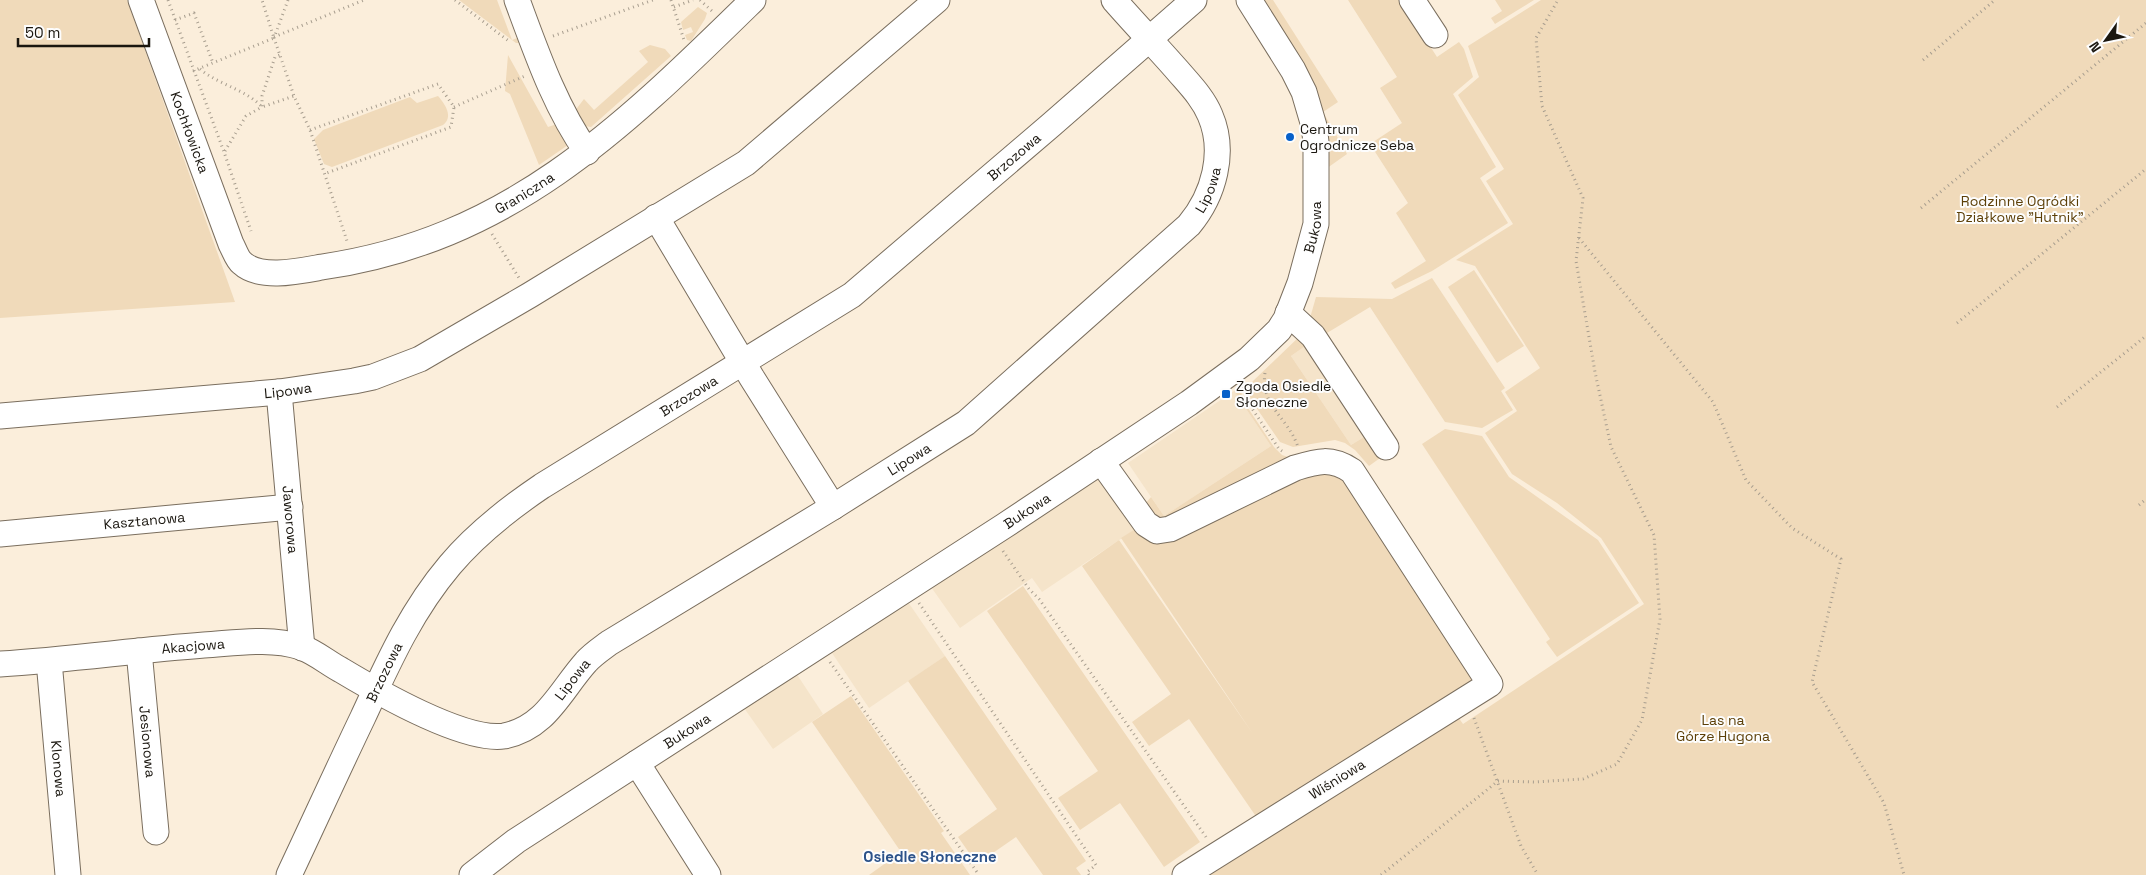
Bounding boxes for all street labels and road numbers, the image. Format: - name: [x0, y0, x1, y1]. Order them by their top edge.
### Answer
- street label: Kochłowicka: [166, 89, 213, 176]
- street label: Brzozowa: [984, 129, 1044, 184]
- street label: Lipowa: [1191, 165, 1225, 216]
- street label: Graniczna: [492, 168, 558, 218]
- street label: Bukowa: [1299, 201, 1326, 255]
- street label: Brzozowa: [656, 371, 721, 420]
- street label: Lipowa: [263, 378, 313, 402]
- street label: Lipowa: [884, 439, 934, 479]
- street label: Jaworowa: [278, 485, 302, 554]
- street label: Bukowa: [1000, 489, 1054, 533]
- street label: Kasztanowa: [103, 508, 186, 533]
- street label: Akacjowa: [161, 634, 226, 658]
- street label: Brzozowa: [362, 639, 406, 705]
- street label: Lipowa: [551, 655, 594, 704]
- street label: Jesionowa: [135, 705, 160, 778]
- street label: Bukowa: [660, 709, 714, 753]
- street label: Klonowa: [47, 739, 70, 798]
- street label: Wiśniowa: [1306, 755, 1368, 803]

